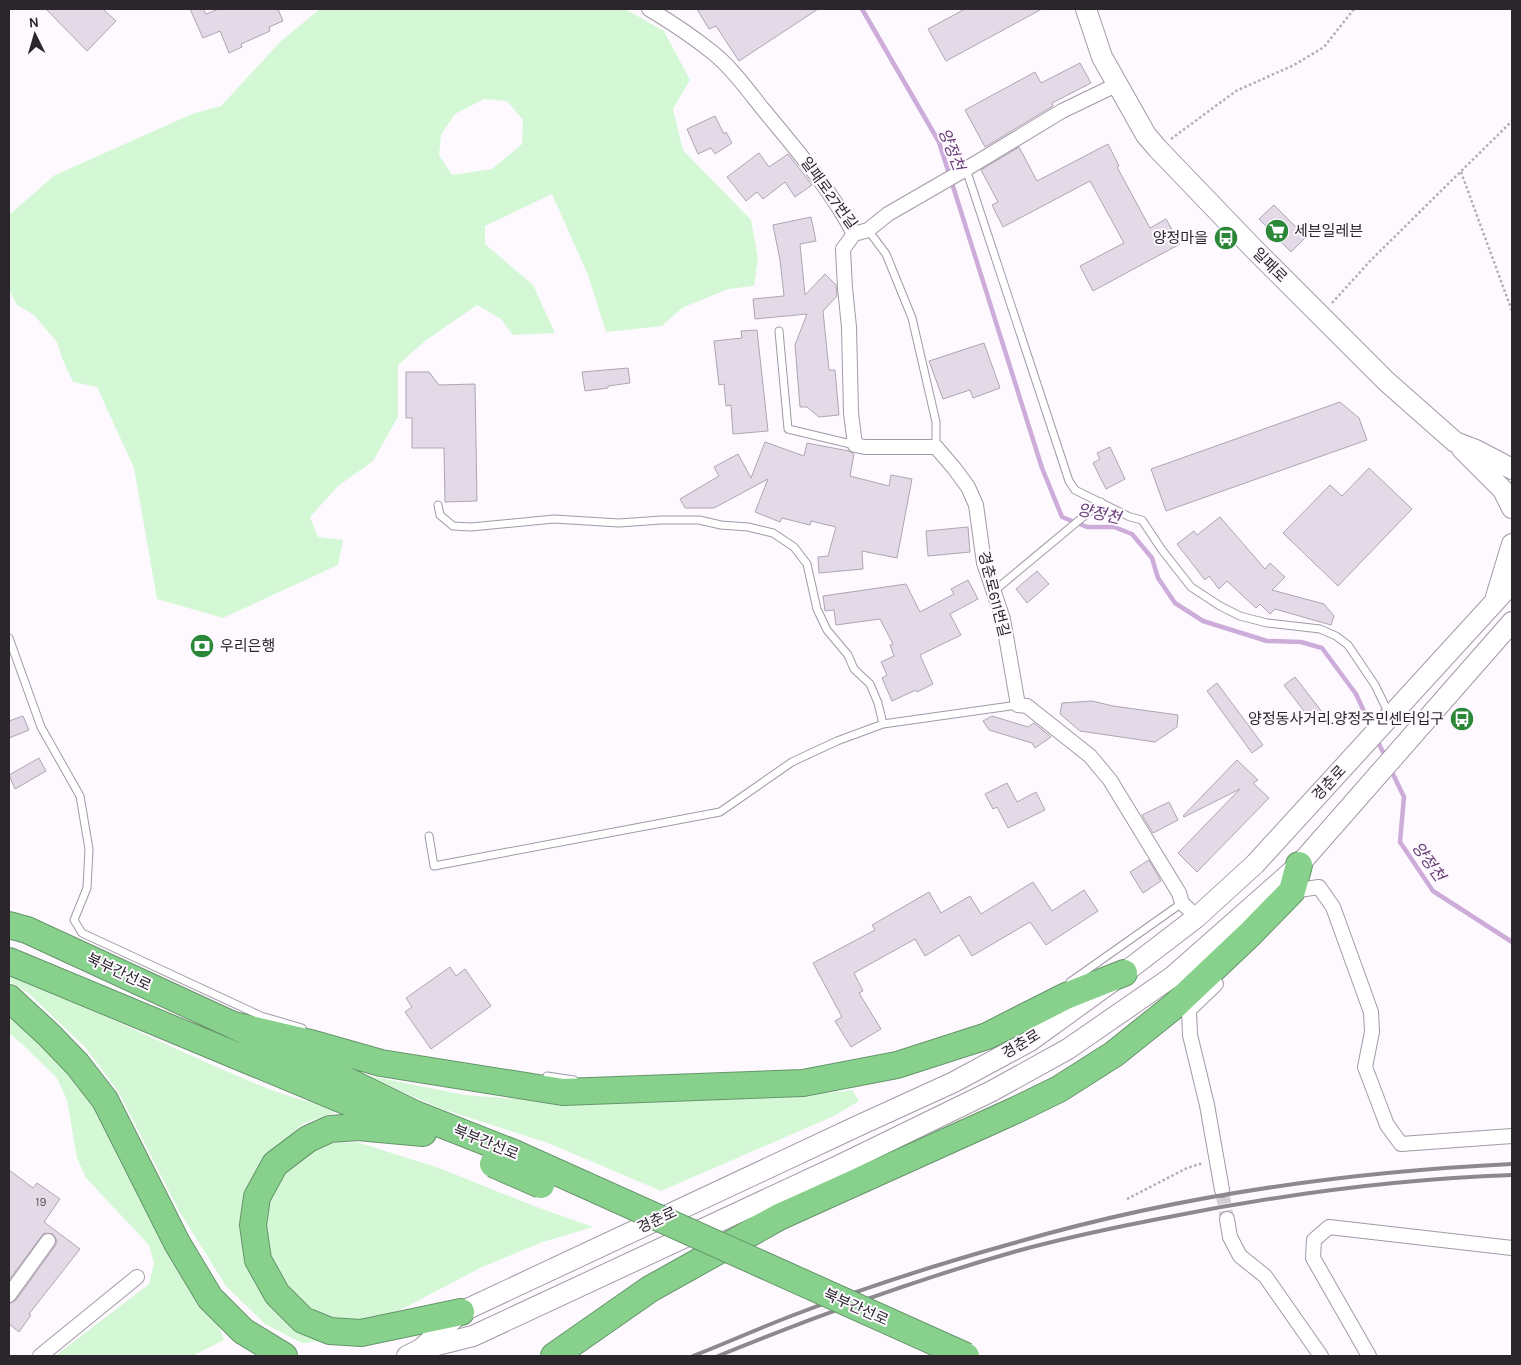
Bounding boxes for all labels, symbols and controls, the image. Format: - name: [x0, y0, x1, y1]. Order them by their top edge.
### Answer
- north arrow: [10, 10, 60, 60]
- text: N: [28, 14, 40, 31]
- water label: 양정천: [934, 125, 969, 175]
- street label: 일패로27번길: [797, 153, 861, 233]
- supermarket icon: 세븐일레븐: [1264, 218, 1290, 244]
- place label: 세븐일레븐: [1294, 222, 1363, 240]
- bus stop icon: 양정마을: [1213, 225, 1239, 251]
- place label: 양정마을: [1153, 229, 1208, 247]
- street label: 일패로: [1249, 244, 1291, 286]
- water label: 양정천: [1075, 500, 1125, 528]
- street label: 경춘로611번길: [975, 549, 1013, 639]
- bank icon: 우리은행: [189, 633, 215, 659]
- place label: 우리은행: [220, 637, 275, 655]
- bus stop icon: 양정동사거리.양정주민센터입구: [1449, 706, 1475, 732]
- place label: 양정동사거리.양정주민센터입구: [1248, 710, 1444, 728]
- street label: 경춘로: [1308, 762, 1350, 804]
- water label: 양정천: [1408, 838, 1451, 887]
- street label: 북부간선로: [84, 949, 154, 995]
- street label: 경춘로: [999, 1026, 1043, 1062]
- street label: 북부간선로: [451, 1121, 521, 1163]
- house number: 19: [36, 1195, 46, 1209]
- street label: 경춘로: [634, 1203, 680, 1237]
- street label: 북부간선로: [821, 1285, 891, 1329]

